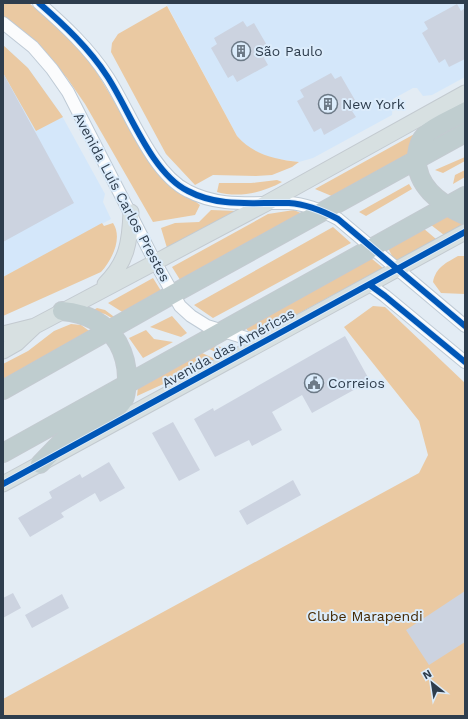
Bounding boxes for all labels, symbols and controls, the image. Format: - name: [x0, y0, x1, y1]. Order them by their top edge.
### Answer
- building icon: São Paulo: [230, 40, 252, 62]
- place label: São Paulo: [255, 43, 323, 59]
- building icon: New York: [317, 93, 339, 115]
- place label: New York: [342, 96, 405, 112]
- street label: Avenida Luís Carlos Prestes: [71, 110, 173, 284]
- street label: Avenida das Américas: [159, 305, 297, 391]
- public building icon: Correios: [303, 372, 325, 394]
- place label: Correios: [328, 375, 385, 391]
- park label: Clube Marapendi: [307, 608, 423, 624]
- north arrow: [412, 663, 452, 703]
- text: N: [420, 667, 434, 682]

